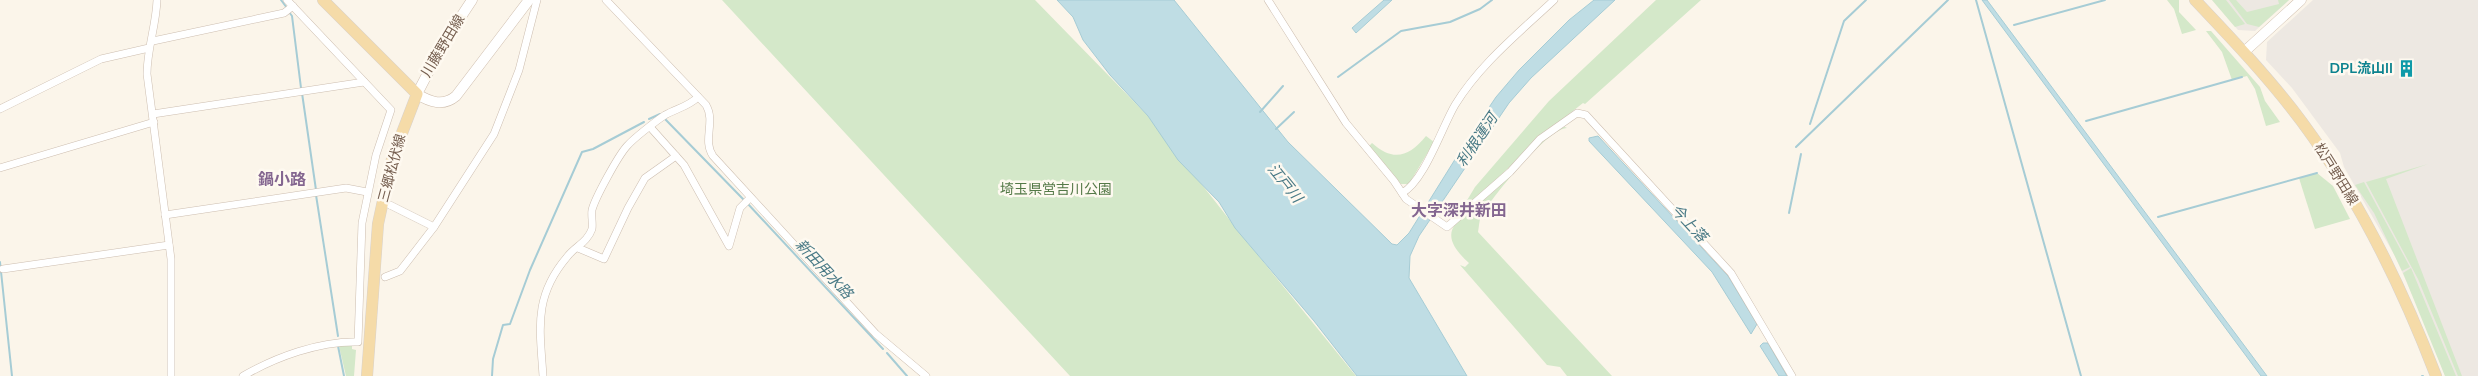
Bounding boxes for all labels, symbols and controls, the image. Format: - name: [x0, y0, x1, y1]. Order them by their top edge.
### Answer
- street label: 川藤野田線: [417, 11, 469, 81]
- building icon: DPL流山II: [2397, 58, 2417, 78]
- place label: DPL流山II: [2329, 59, 2393, 78]
- water label: 利根運河: [1452, 107, 1504, 170]
- street label: 三郷松伏線: [374, 132, 410, 204]
- street label: 松戸野田線: [2309, 139, 2363, 209]
- water label: 江戸川: [1263, 159, 1308, 208]
- district label: 鍋小路: [258, 169, 306, 191]
- park label: 埼玉県営吉川公園: [1000, 180, 1112, 199]
- district label: 大字深井新田: [1411, 200, 1507, 222]
- water label: 今上落: [1666, 200, 1713, 248]
- water label: 新田用水路: [791, 235, 858, 305]

